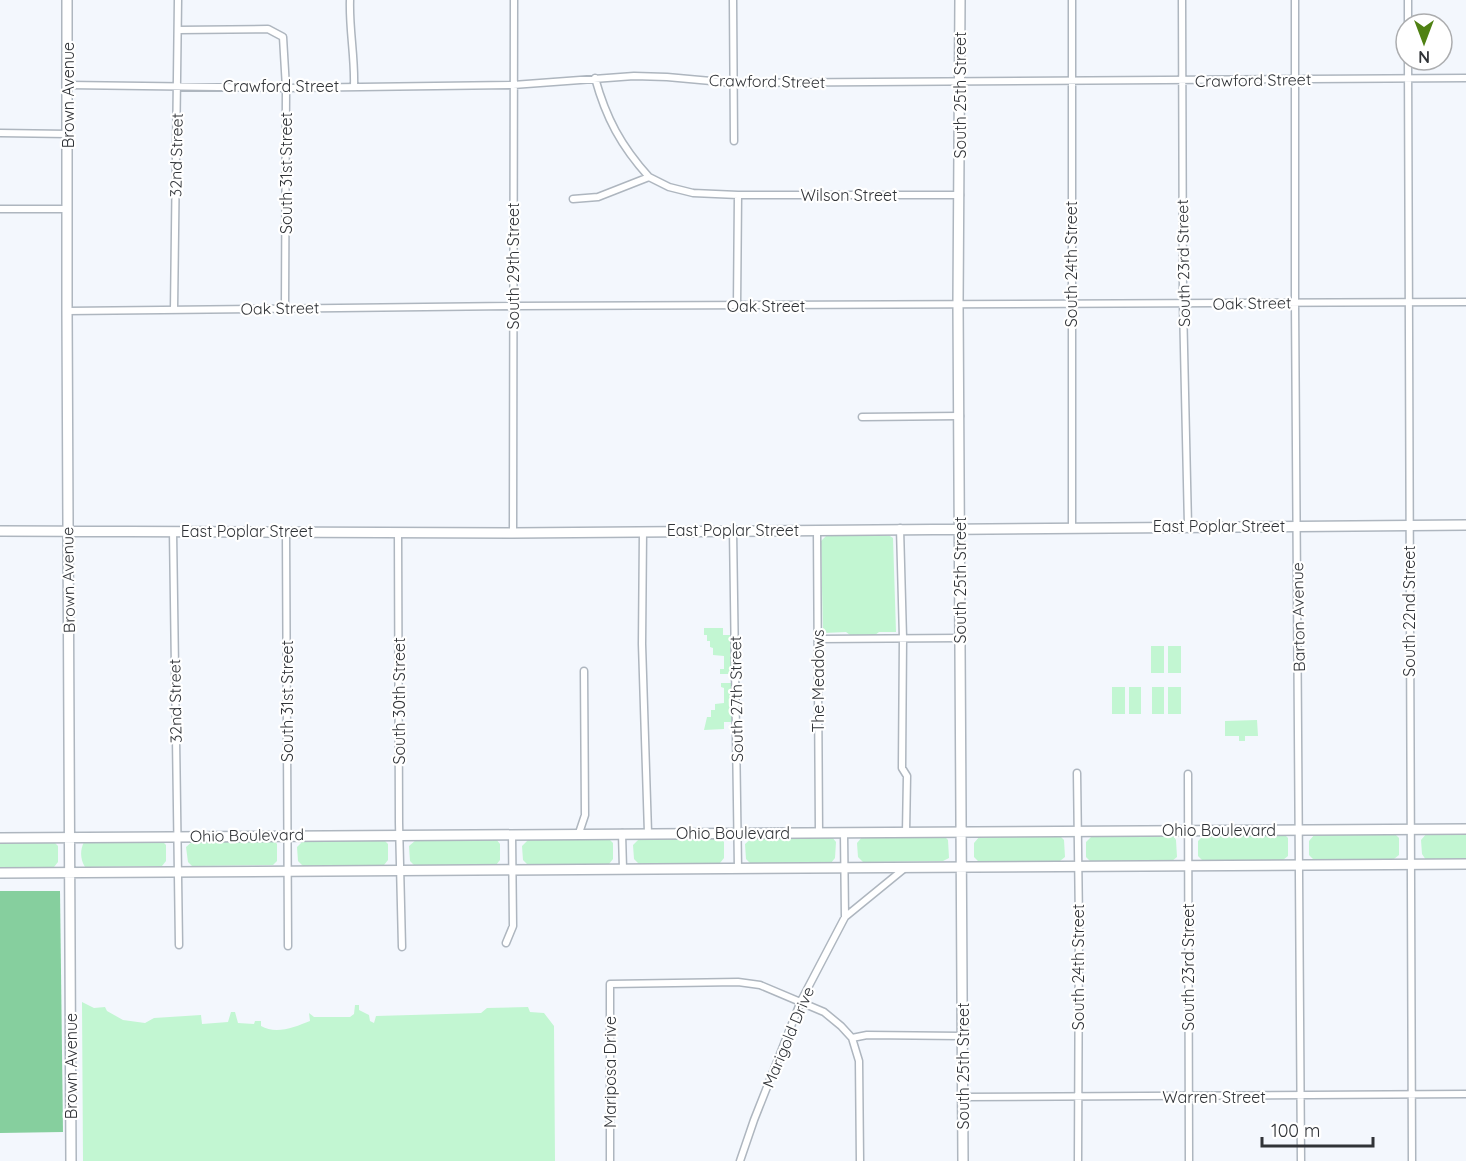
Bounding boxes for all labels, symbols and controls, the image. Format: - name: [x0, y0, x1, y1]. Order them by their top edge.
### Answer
- north arrow: [1394, 12, 1454, 72]
- street label: South 25th Street: [950, 32, 970, 158]
- street label: Brown Avenue: [58, 42, 78, 148]
- text: N: [1418, 47, 1430, 67]
- street label: Crawford Street: [1195, 69, 1311, 91]
- street label: Crawford Street: [709, 70, 825, 92]
- street label: Crawford Street: [223, 76, 339, 96]
- street label: South 31st Street: [276, 112, 296, 234]
- street label: 32nd Street: [165, 113, 187, 197]
- street label: Wilson Street: [800, 185, 898, 205]
- street label: South 23rd Street: [1172, 199, 1194, 327]
- street label: South 24th Street: [1061, 201, 1081, 327]
- street label: South 29th Street: [503, 202, 523, 330]
- street label: Oak Street: [1213, 292, 1291, 314]
- street label: Oak Street: [727, 296, 805, 316]
- street label: Oak Street: [241, 297, 319, 319]
- street label: East Poplar Street: [1153, 516, 1285, 536]
- street label: South 25th Street: [950, 517, 970, 643]
- street label: East Poplar Street: [667, 520, 799, 540]
- street label: East Poplar Street: [181, 521, 313, 541]
- street label: Brown Avenue: [57, 527, 79, 633]
- street label: South 22nd Street: [1399, 545, 1419, 677]
- street label: Barton Avenue: [1287, 562, 1309, 672]
- street label: The Meadows: [808, 629, 828, 733]
- street label: South 27th Street: [725, 636, 747, 762]
- street label: South 30th Street: [389, 637, 409, 765]
- street label: South 31st Street: [277, 640, 297, 762]
- street label: 32nd Street: [164, 659, 186, 743]
- street label: Ohio Boulevard: [1162, 820, 1276, 840]
- street label: Ohio Boulevard: [676, 823, 790, 843]
- street label: Ohio Boulevard: [190, 824, 304, 846]
- street label: South 23rd Street: [1178, 903, 1198, 1031]
- street label: South 24th Street: [1068, 904, 1088, 1030]
- street label: Marigold Drive: [758, 983, 818, 1091]
- street label: South 25th Street: [953, 1003, 973, 1129]
- street label: Brown Avenue: [61, 1013, 81, 1119]
- street label: Mariposa Drive: [600, 1016, 620, 1128]
- street label: Warren Street: [1162, 1087, 1266, 1107]
- scale bar: [1262, 1110, 1373, 1148]
- text: 100 m: [1271, 1119, 1320, 1142]

